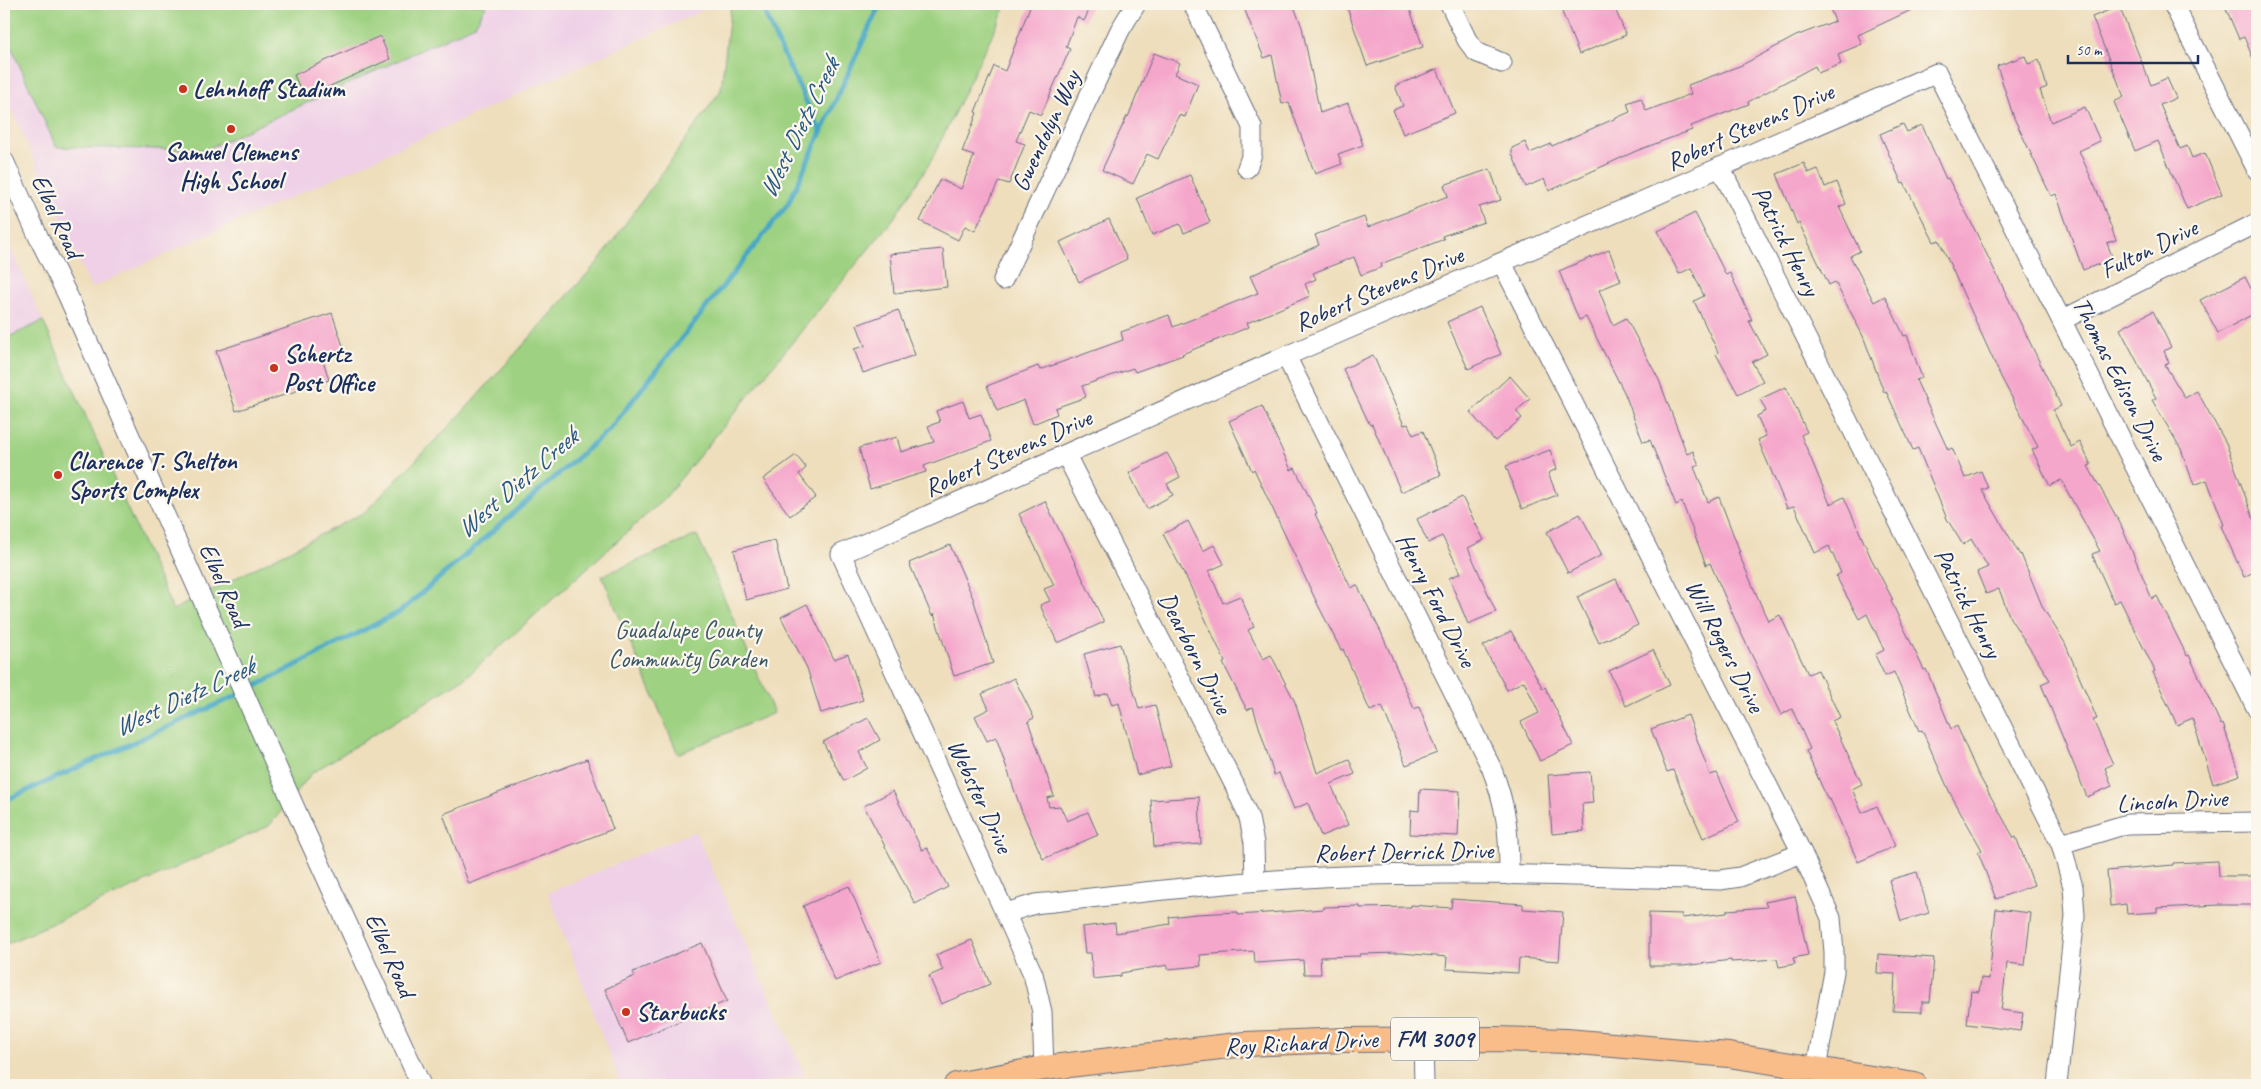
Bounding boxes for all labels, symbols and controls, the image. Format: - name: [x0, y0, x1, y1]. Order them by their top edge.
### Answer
- scale bar: [2068, 32, 2198, 64]
- text: 50 m: [2076, 41, 2103, 60]
- water label: West Dietz Creek: [751, 48, 849, 203]
- street label: Gwendolyn Way: [1004, 63, 1089, 197]
- place label: Lehnhoff Stadium: [193, 73, 346, 105]
- street label: Robert Stevens Drive: [1661, 75, 1840, 178]
- marker: Lehnhoff Stadium: [177, 83, 189, 95]
- marker: Samuel Clemens High School: [225, 123, 237, 135]
- place label: Samuel Clemens High School: [164, 136, 300, 197]
- street label: Elbel Road: [24, 169, 92, 267]
- street label: Patrick Henry: [1745, 181, 1828, 303]
- street label: Fulton Drive: [2095, 211, 2204, 286]
- street label: Robert Stevens Drive: [1290, 238, 1470, 339]
- street label: Thomas Edison Drive: [2065, 292, 2176, 468]
- place label: Schertz Post Office: [284, 338, 377, 399]
- marker: Schertz Post Office: [268, 362, 280, 374]
- street label: Robert Stevens Drive: [919, 401, 1098, 504]
- water label: West Dietz Creek: [449, 417, 589, 545]
- place label: Clarence T. Shelton Sports Complex: [68, 445, 238, 506]
- marker: Clarence T. Shelton Sports Complex: [52, 469, 64, 481]
- street label: Henry Ford Drive: [1389, 528, 1484, 674]
- street label: Elbel Road: [191, 538, 258, 636]
- street label: Patrick Henry: [1927, 543, 2010, 665]
- street label: Will Rogers Drive: [1678, 574, 1773, 719]
- street label: Dearborn Drive: [1151, 587, 1240, 721]
- park label: Guadalupe County Community Garden: [608, 614, 768, 675]
- water label: West Dietz Creek: [109, 648, 264, 744]
- street label: Webster Drive: [940, 734, 1021, 860]
- street label: Lincoln Drive: [2116, 782, 2230, 820]
- street label: Robert Derrick Drive: [1314, 834, 1495, 870]
- street label: Elbel Road: [357, 908, 424, 1006]
- place label: Starbucks: [636, 996, 727, 1028]
- marker: Starbucks: [620, 1006, 632, 1018]
- road number: FM 3009: [1391, 1018, 1479, 1060]
- street label: Roy Richard Drive: [1224, 1023, 1380, 1063]

